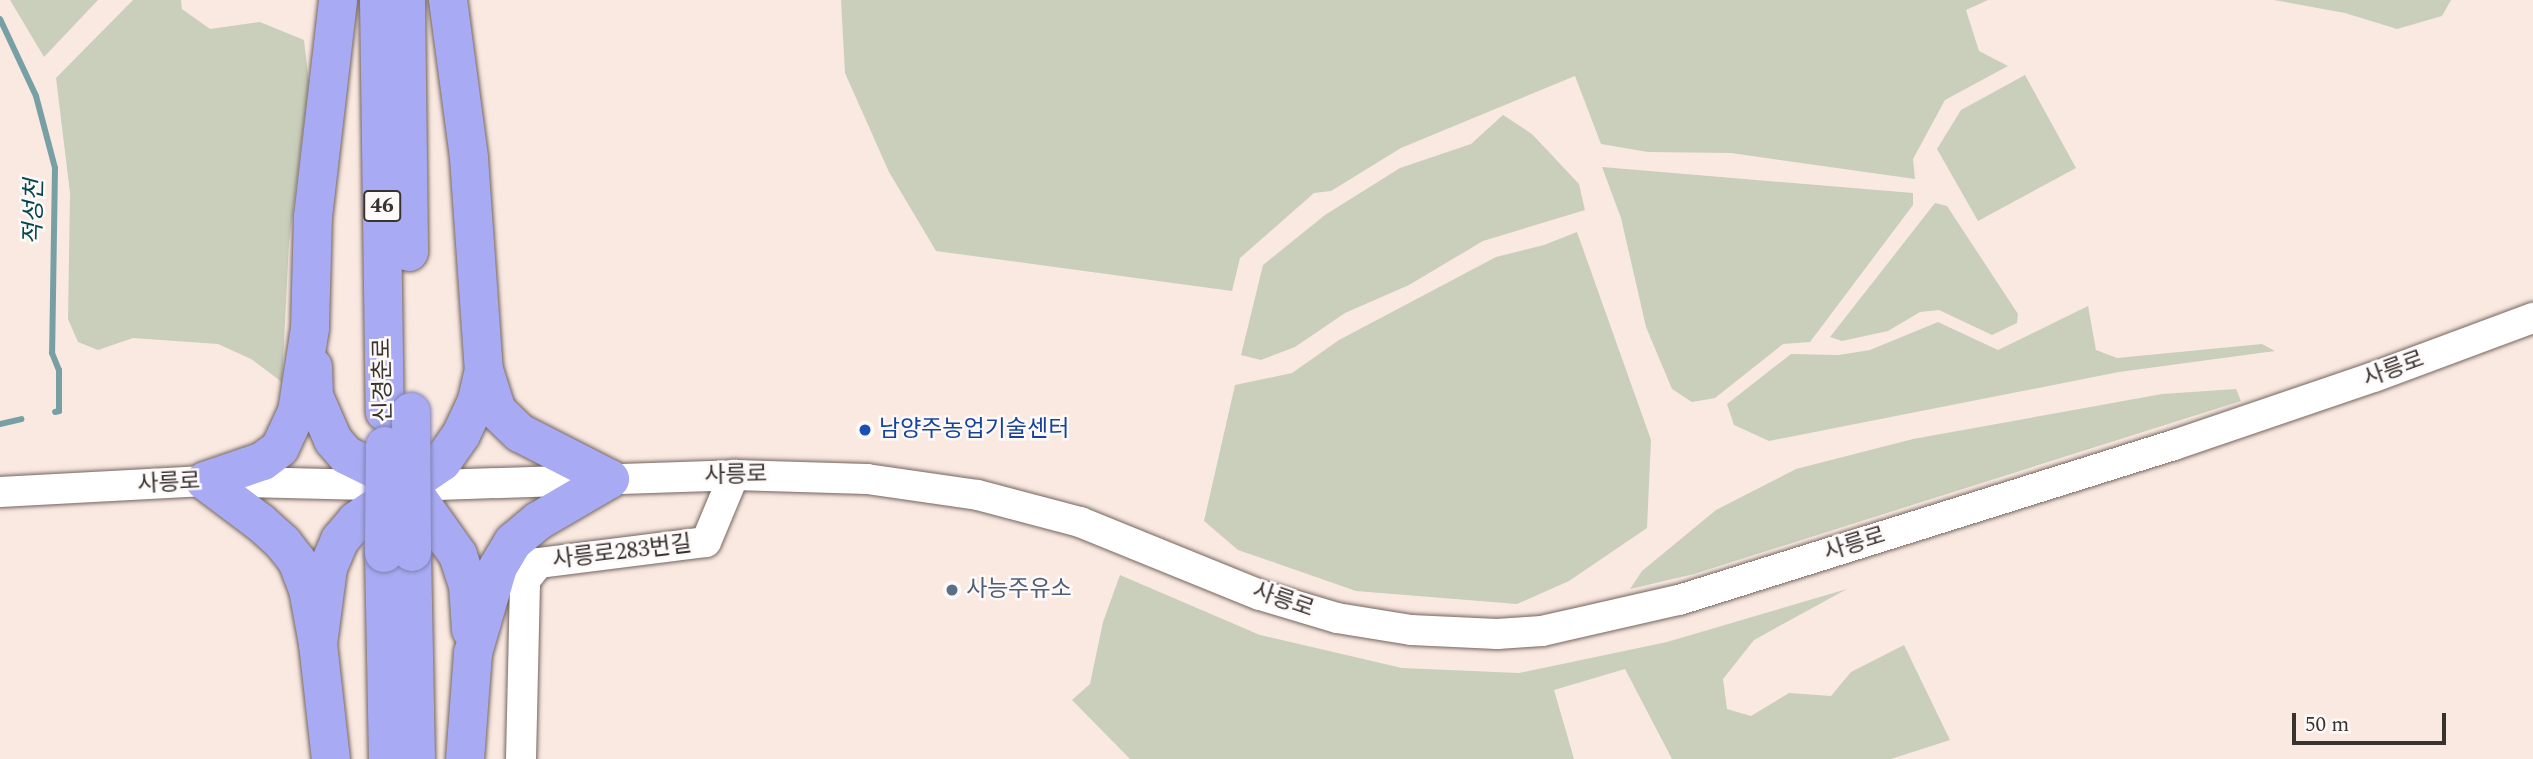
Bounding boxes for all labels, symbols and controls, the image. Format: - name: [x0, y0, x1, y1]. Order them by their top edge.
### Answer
- water label: 적성천: [20, 179, 50, 245]
- road number: 46: [363, 188, 401, 224]
- street label: 신경춘로: [369, 337, 399, 423]
- street label: 사릉로: [2359, 346, 2429, 394]
- place label: 남양주농업기술센터: [879, 416, 1069, 444]
- marker: 남양주농업기술센터: [857, 422, 873, 438]
- street label: 사릉로: [704, 462, 768, 490]
- street label: 사릉로: [137, 469, 201, 499]
- street label: 사릉로: [1821, 523, 1889, 567]
- street label: 사릉로283번길: [551, 531, 693, 575]
- place label: 사능주유소: [966, 576, 1072, 604]
- street label: 사릉로: [1248, 578, 1318, 624]
- marker: 사능주유소: [944, 582, 960, 598]
- scale bar: [2295, 700, 2449, 744]
- text: 50 m: [2305, 709, 2349, 741]

